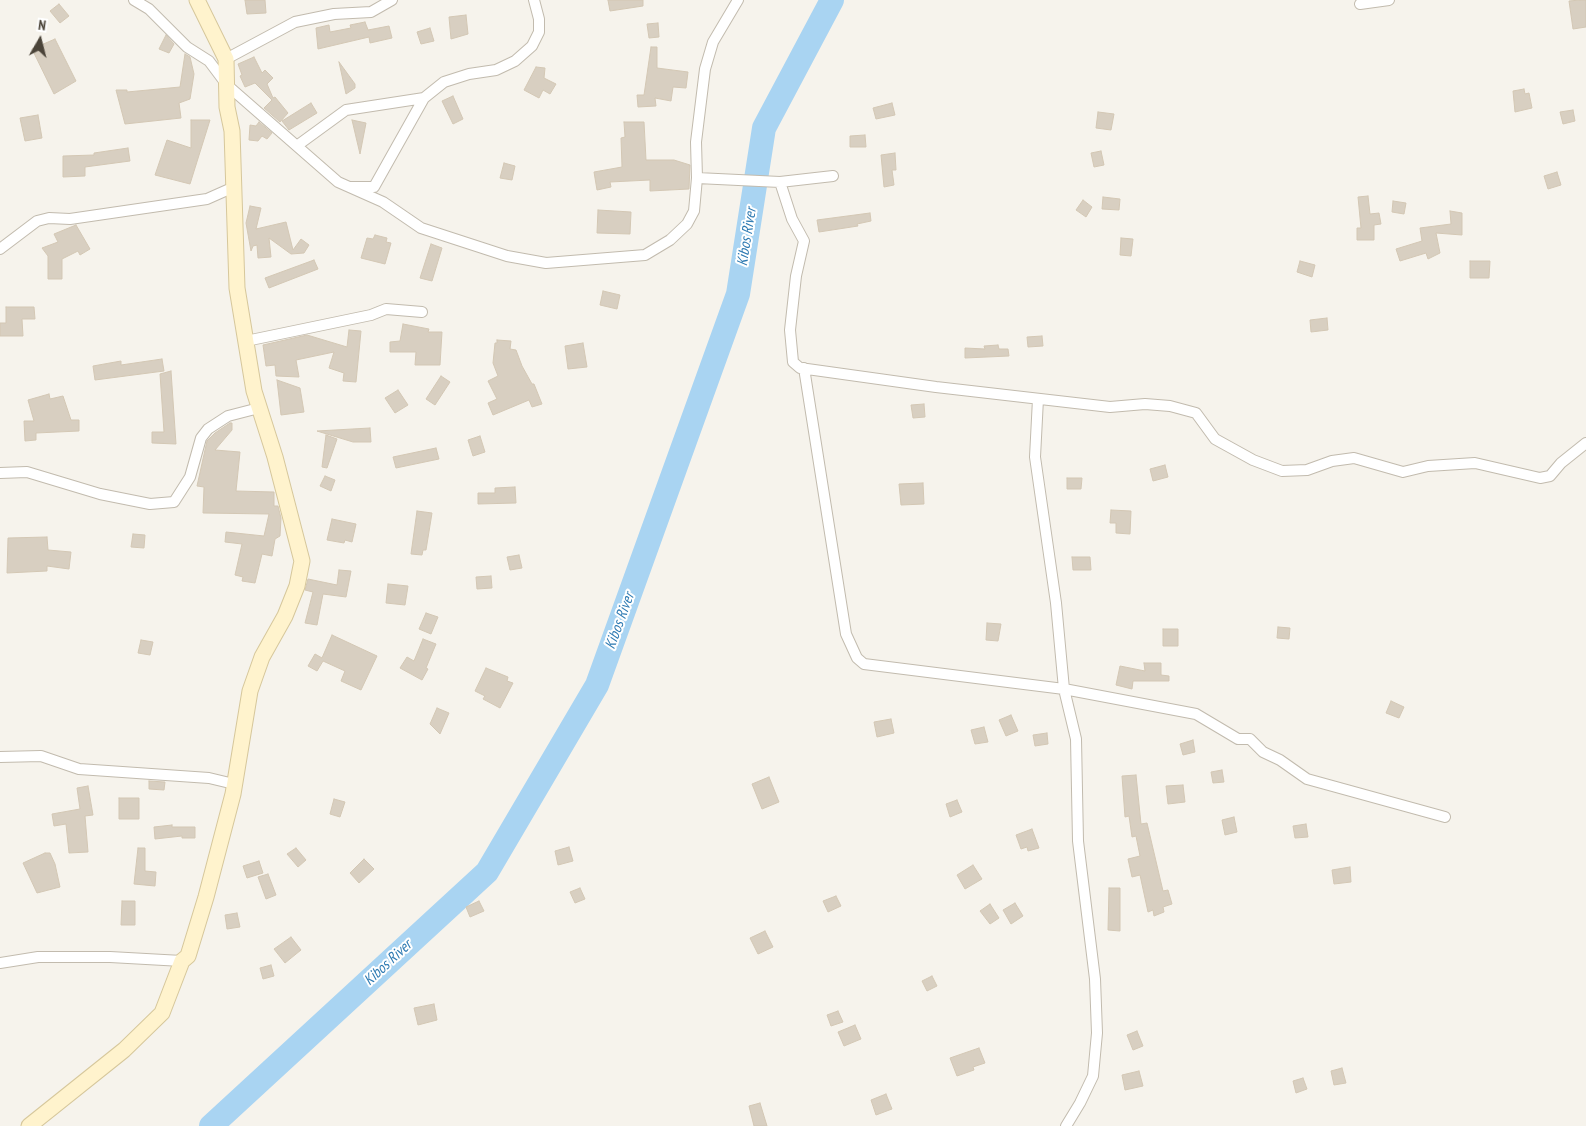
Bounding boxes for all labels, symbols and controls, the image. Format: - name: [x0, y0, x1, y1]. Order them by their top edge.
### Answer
- north arrow: [15, 15, 65, 65]
- text: N: [37, 16, 47, 35]
- water label: Kibos River: [734, 207, 760, 267]
- water label: Kibos River: [602, 590, 638, 652]
- water label: Kibos River: [360, 936, 416, 990]

